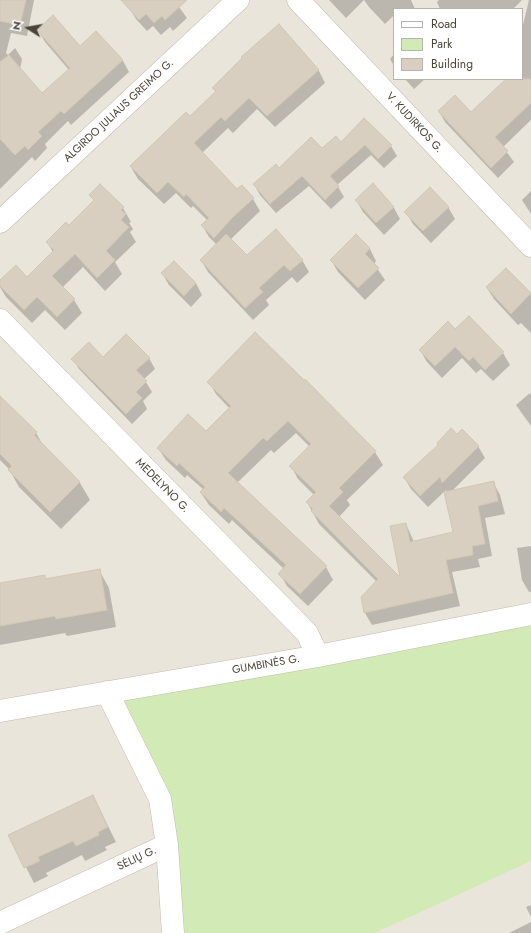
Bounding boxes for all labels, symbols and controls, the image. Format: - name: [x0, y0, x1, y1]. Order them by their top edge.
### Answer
- north arrow: [8, 8, 48, 48]
- legend: [393, 8, 523, 80]
- text: Road: [431, 15, 457, 33]
- text: N: [8, 20, 25, 32]
- text: Park: [431, 35, 452, 53]
- text: Building: [431, 55, 473, 73]
- street label: ALGIRDO JULIAUS GREIMO G.: [61, 57, 177, 165]
- street label: V. KUDIRKOS G.: [383, 90, 445, 156]
- street label: MEDELYNO G.: [132, 456, 192, 516]
- street label: GUMBINĖS G.: [231, 653, 301, 677]
- street label: SĖLIŲ G.: [115, 844, 159, 874]

